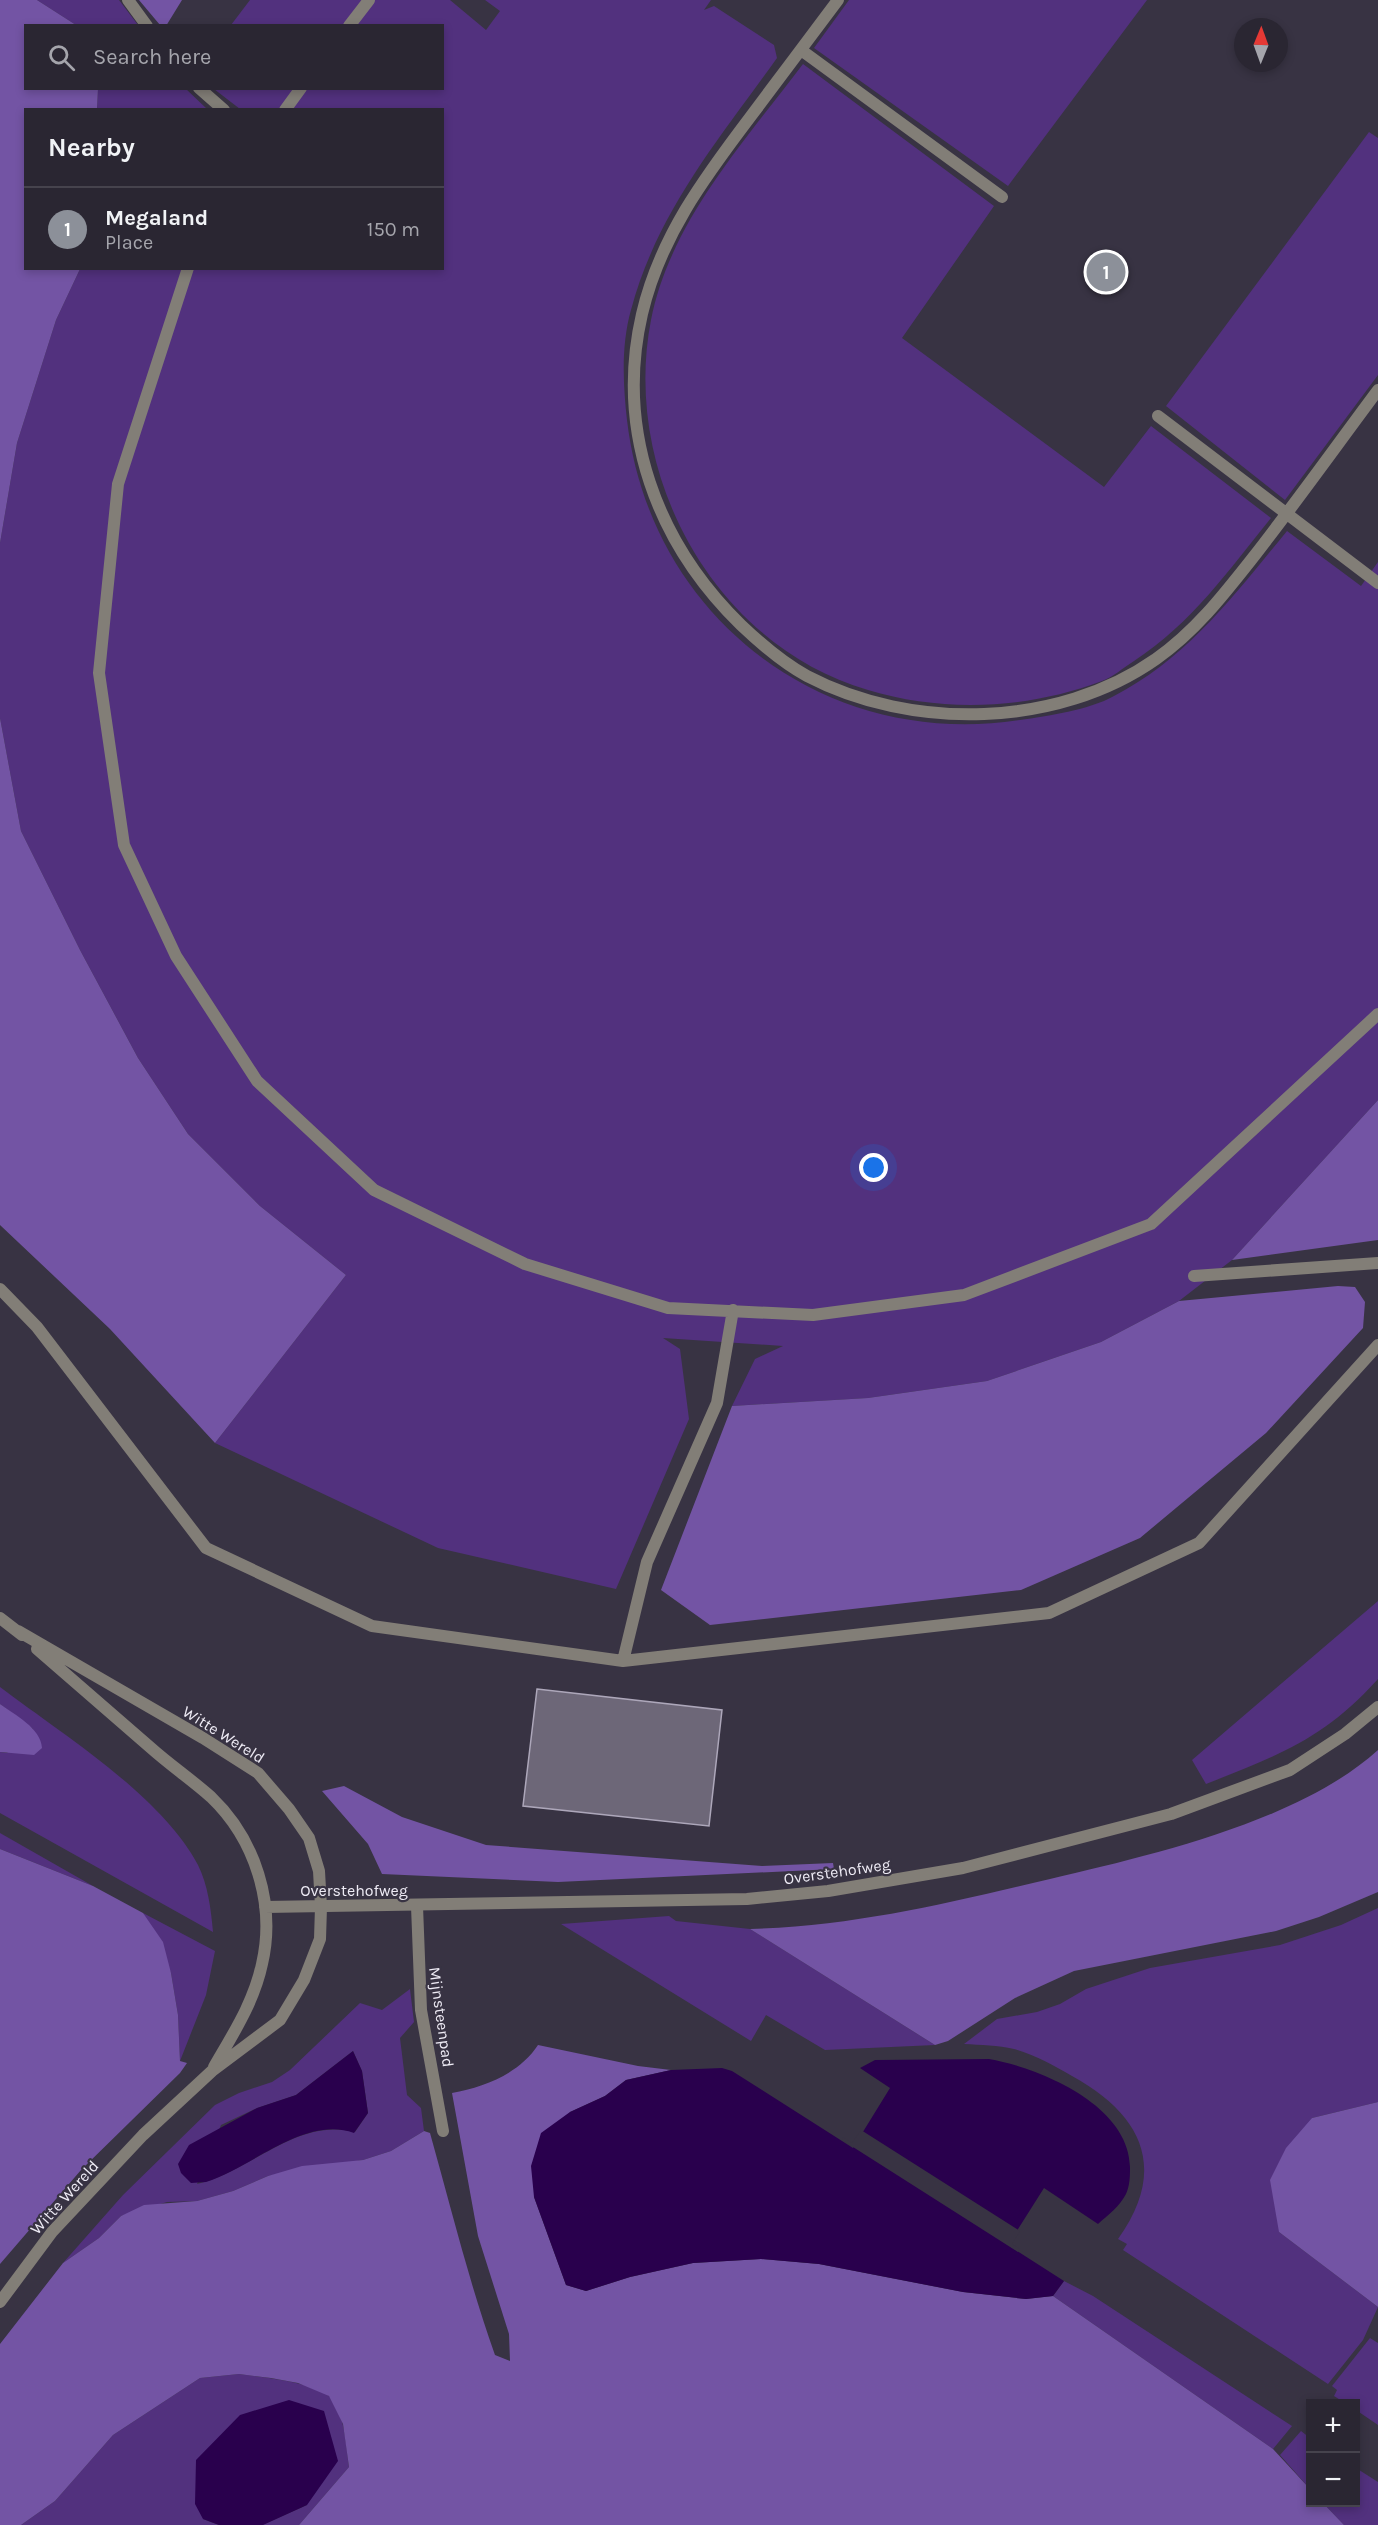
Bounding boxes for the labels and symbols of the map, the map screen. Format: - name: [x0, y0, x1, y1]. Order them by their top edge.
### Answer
- north arrow: [1234, 18, 1288, 72]
- pin: 1: [1086, 250, 1126, 294]
- your location: [859, 1153, 888, 1182]
- street label: Witte Wereld: [179, 1702, 268, 1767]
- street label: Overstehofweg: [782, 1855, 892, 1888]
- street label: Overstehofweg: [300, 1881, 408, 1900]
- street label: Mijnsteenpad: [425, 1966, 458, 2068]
- street label: Witte Wereld: [26, 2156, 103, 2238]

